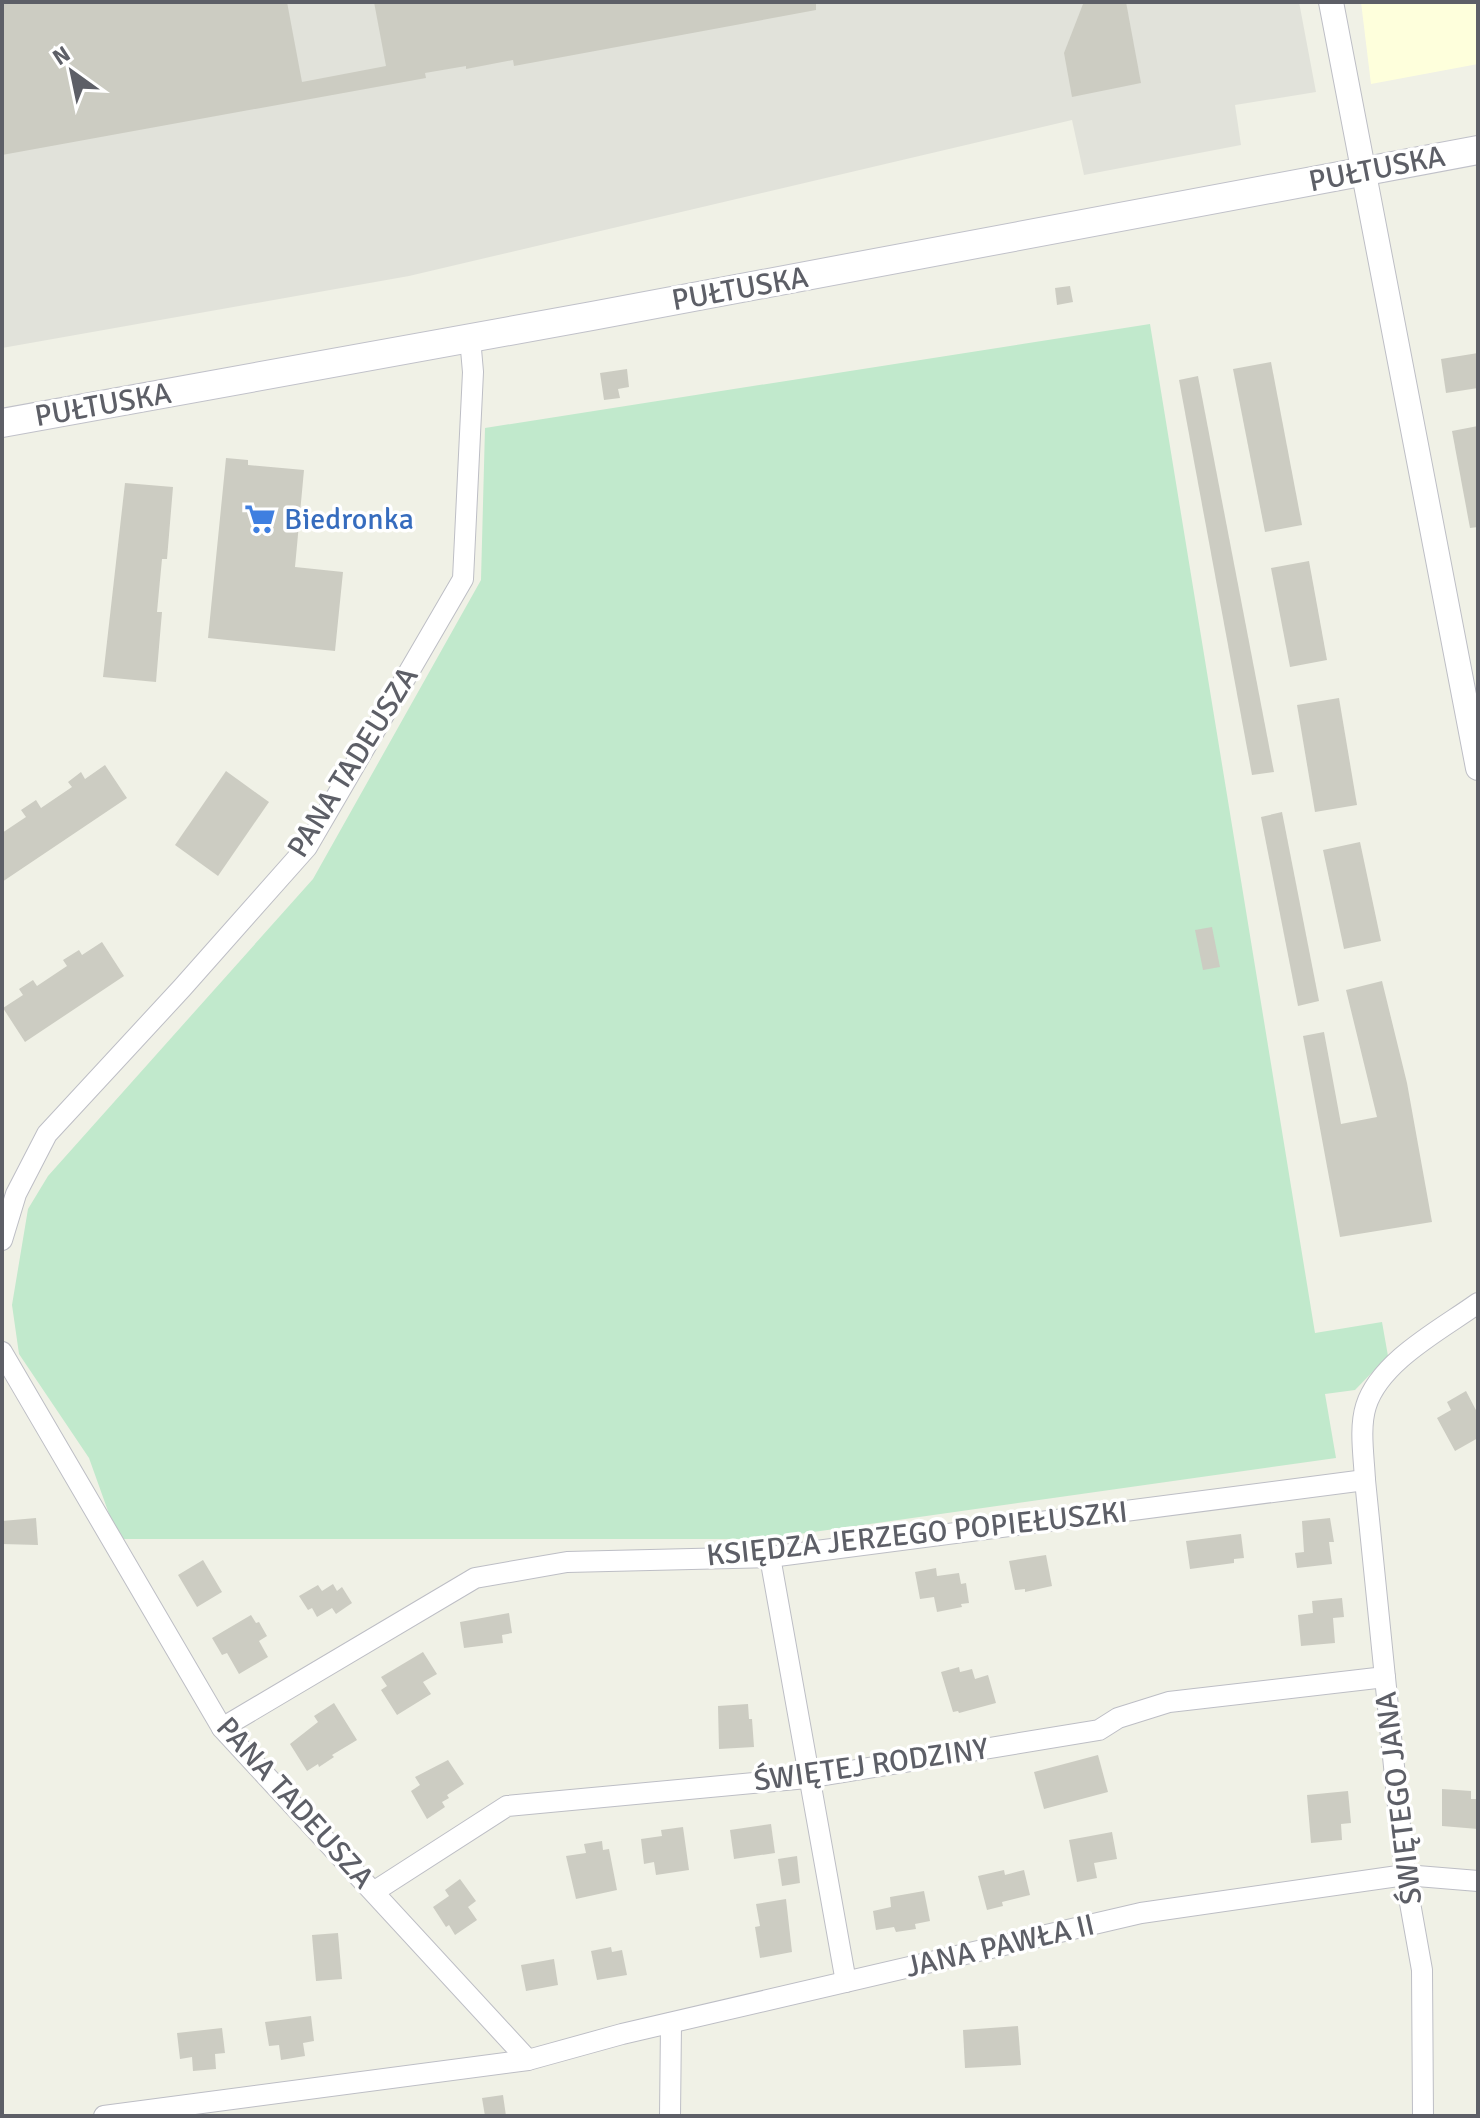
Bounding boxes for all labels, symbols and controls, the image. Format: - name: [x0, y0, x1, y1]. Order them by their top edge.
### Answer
- north arrow: [32, 32, 112, 112]
- text: N: [48, 40, 75, 71]
- street label: PUŁTUSKA: [1306, 138, 1448, 200]
- street label: PUŁTUSKA: [669, 259, 811, 319]
- street label: PUŁTUSKA: [32, 375, 174, 435]
- place label: Biedronka: [284, 501, 414, 538]
- supermarket icon: Biedronka: [243, 502, 277, 536]
- street label: PANA TADEUSZA: [280, 660, 426, 864]
- street label: KSIĘDZA JERZEGO POPIEŁUSZKI: [705, 1493, 1129, 1575]
- street label: ŚWIĘTEGO JANA: [1368, 1689, 1430, 1907]
- street label: PANA TADEUSZA: [208, 1710, 382, 1896]
- street label: ŚWIĘTEJ RODZINY: [751, 1730, 991, 1800]
- street label: JANA PAWŁA II: [902, 1906, 1098, 1986]

